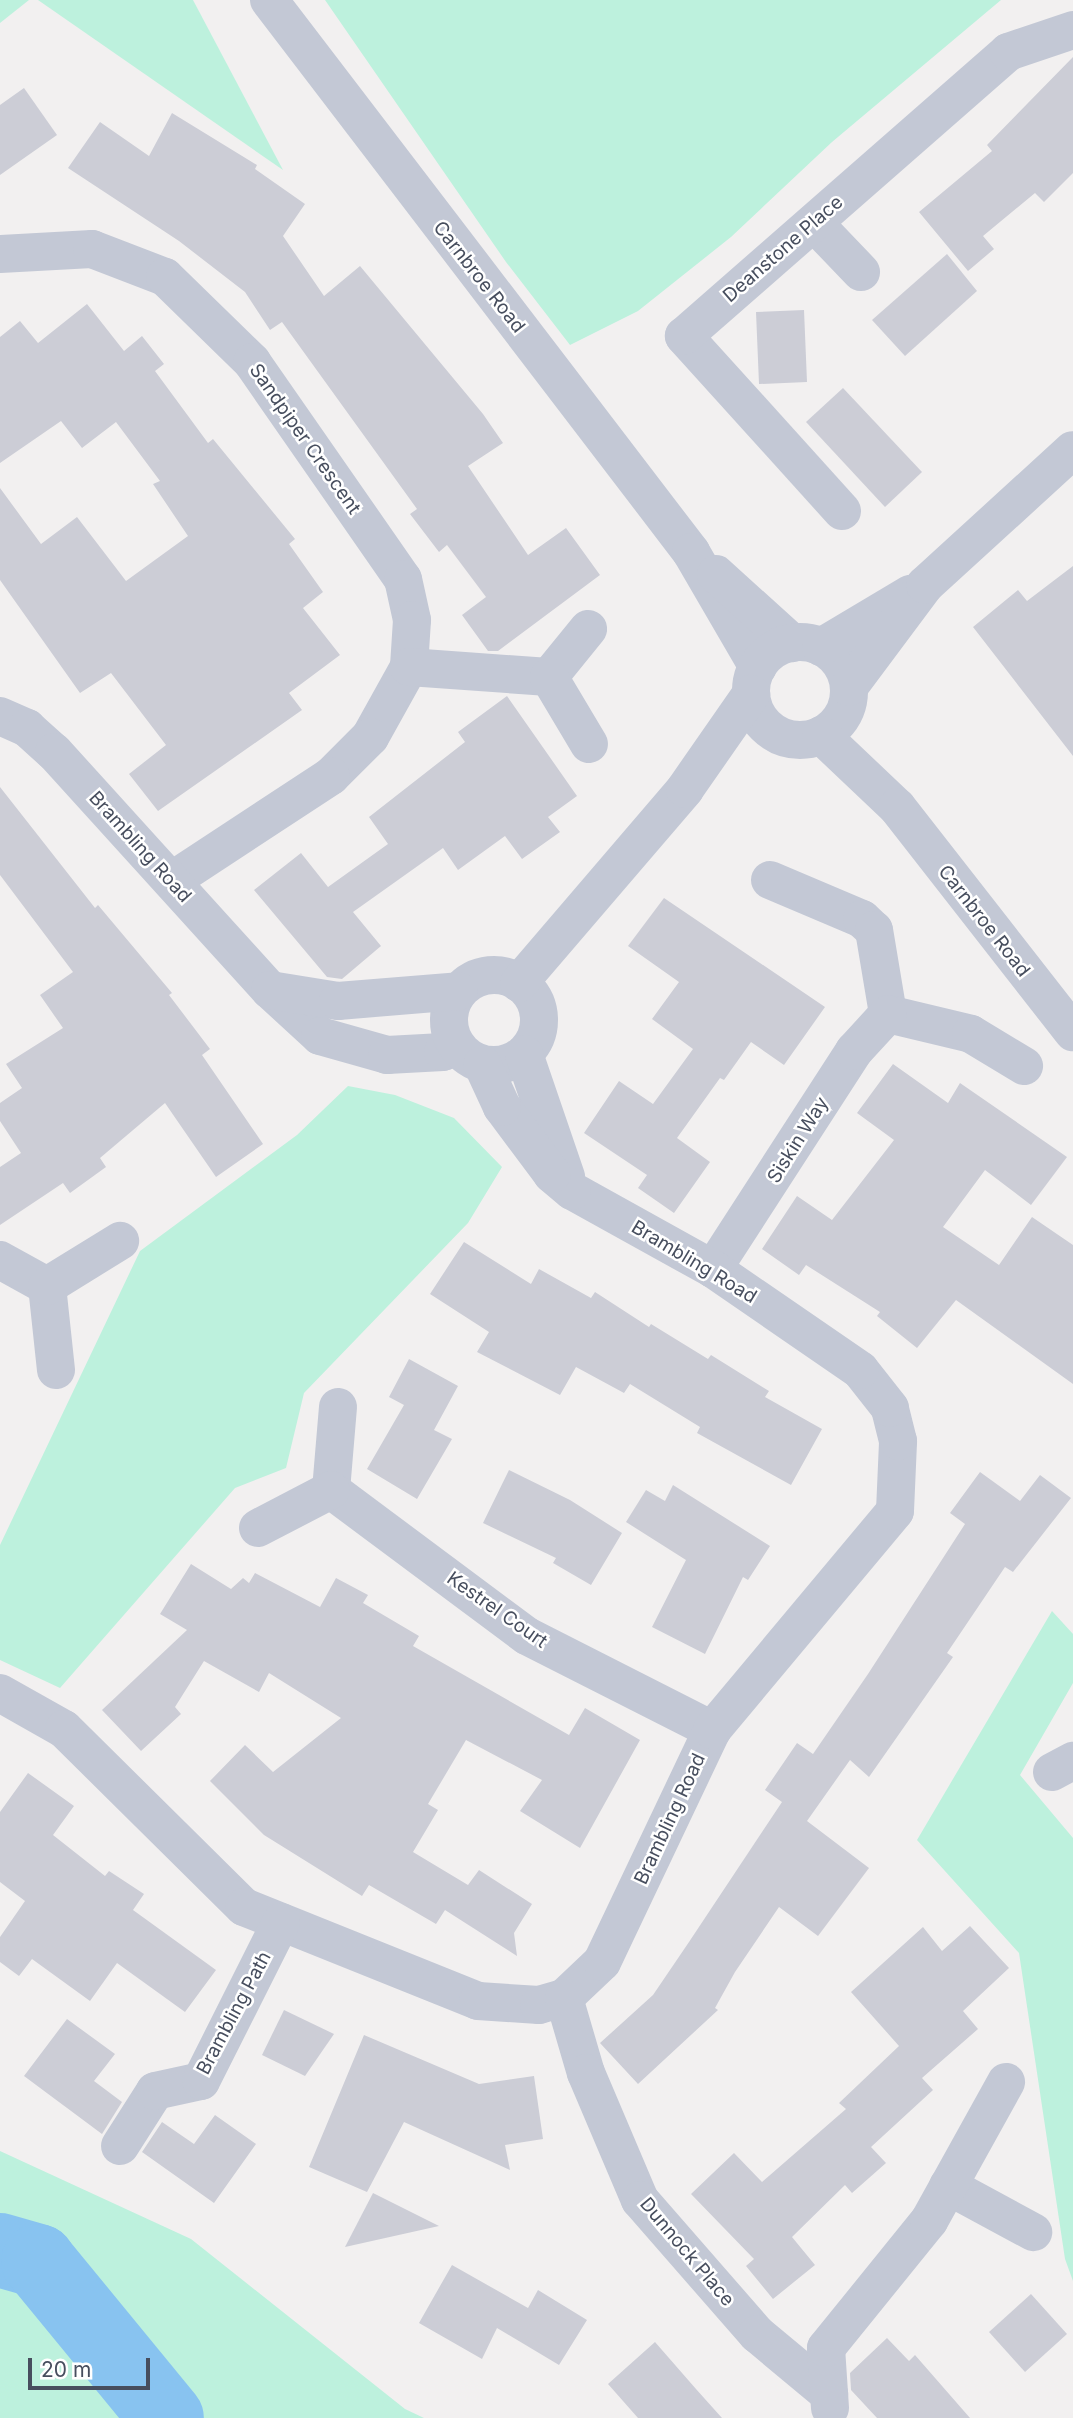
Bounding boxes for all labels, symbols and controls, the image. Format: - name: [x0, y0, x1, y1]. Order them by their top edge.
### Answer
- street label: Deanstone Place: [718, 191, 848, 307]
- street label: Carnbroe Road: [428, 217, 530, 337]
- street label: Sandpiper Crescent: [245, 359, 365, 519]
- street label: Brambling Road: [84, 787, 196, 907]
- street label: Carnbroe Road: [933, 861, 1035, 981]
- street label: Siskin Way: [763, 1093, 833, 1187]
- street label: Brambling Road: [627, 1216, 761, 1308]
- street label: Kestrel Court: [442, 1567, 552, 1653]
- street label: Brambling Road: [630, 1750, 710, 1888]
- street label: Brambling Path: [192, 1948, 276, 2078]
- street label: Dunnock Place: [635, 2193, 739, 2311]
- scale bar: [32, 2344, 154, 2388]
- text: 20 m: [41, 2357, 91, 2382]

